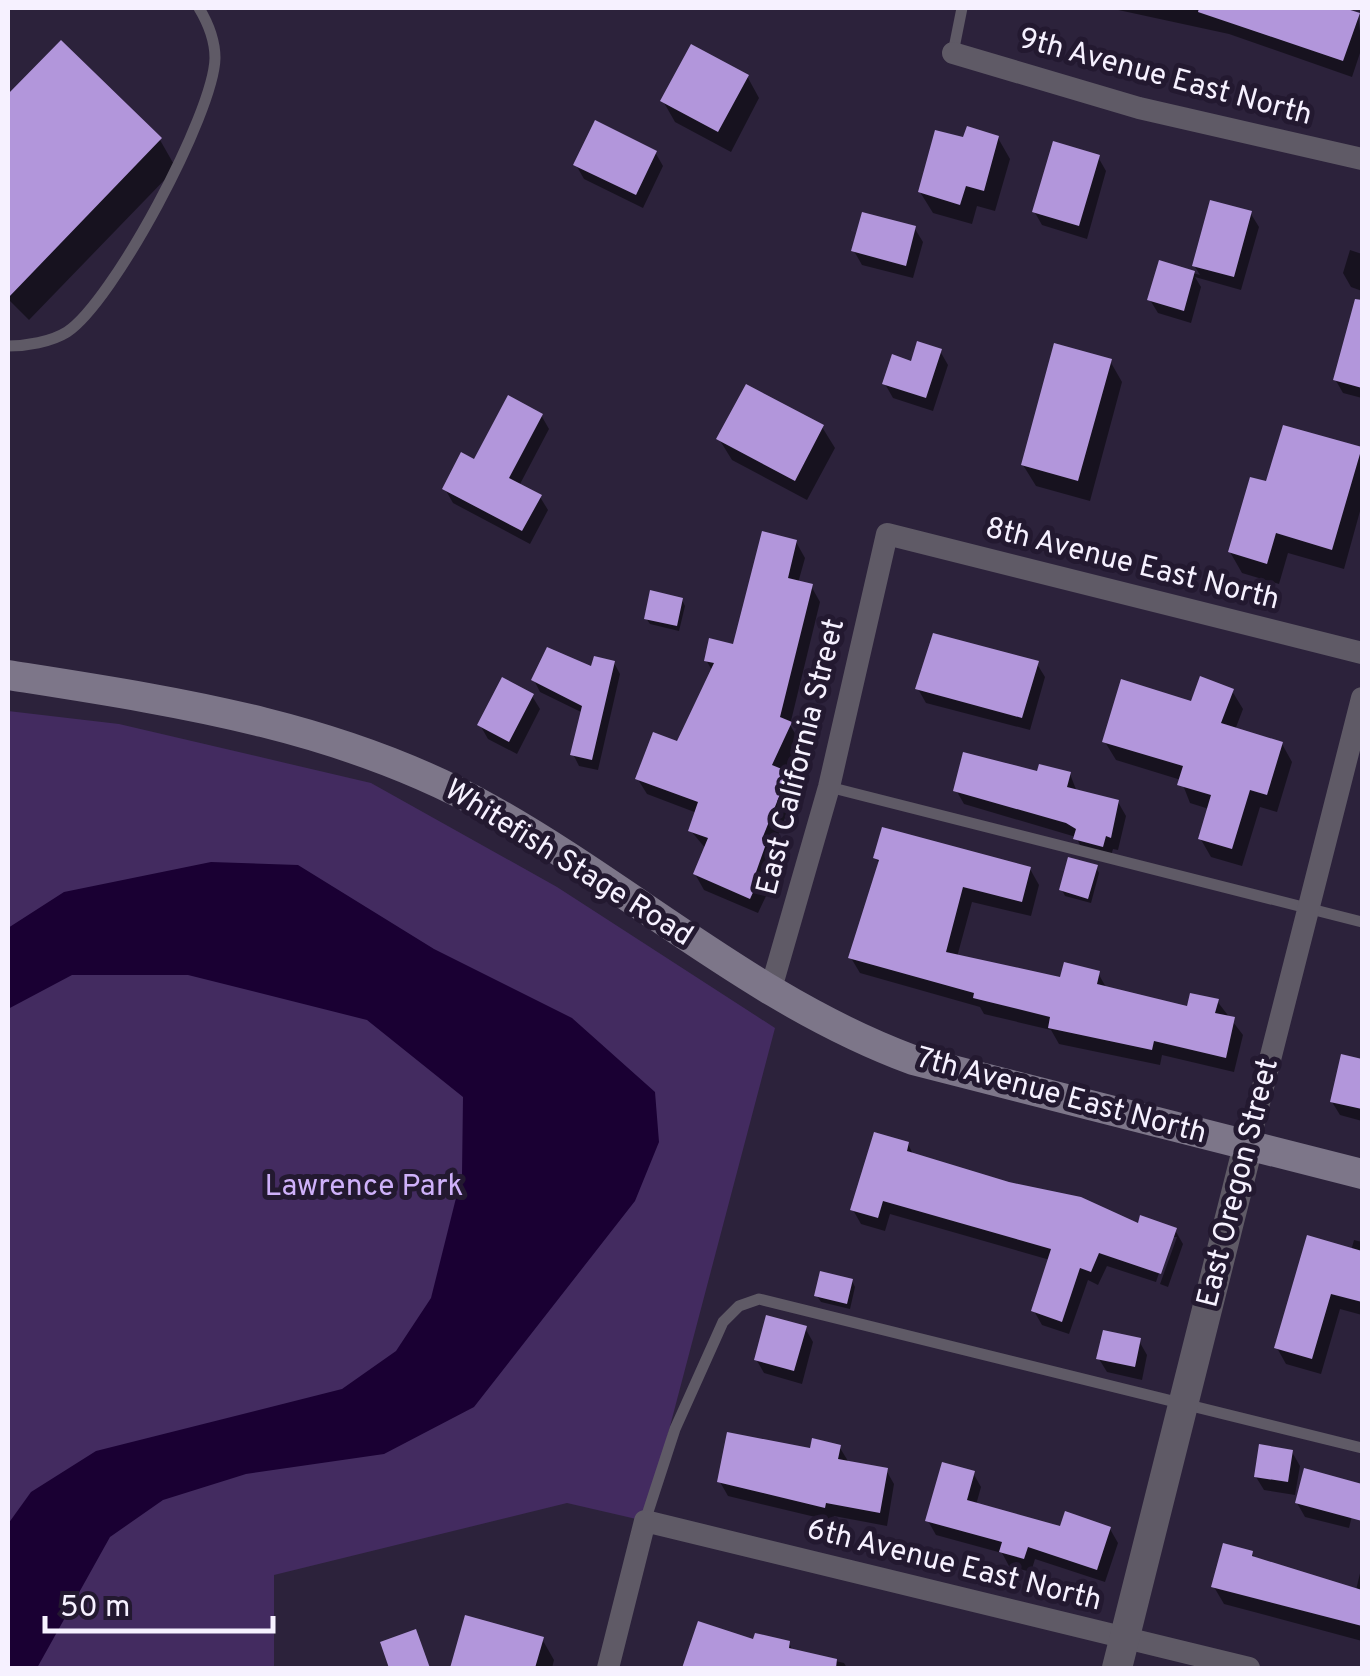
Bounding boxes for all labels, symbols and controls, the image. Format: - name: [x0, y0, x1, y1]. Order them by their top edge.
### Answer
- street label: 9th Avenue East North: [1014, 21, 1316, 135]
- street label: 8th Avenue East North: [981, 511, 1283, 619]
- street label: East California Street: [750, 615, 854, 899]
- street label: Whitefish Stage Road: [437, 772, 699, 956]
- street label: 7th Avenue East North: [912, 1040, 1210, 1154]
- street label: East Oregon Street: [1190, 1055, 1288, 1311]
- park label: Lawrence Park: [265, 1169, 463, 1206]
- street label: 6th Avenue East North: [803, 1512, 1105, 1620]
- scale bar: [45, 1571, 272, 1633]
- text: 50 m: [60, 1590, 130, 1627]

